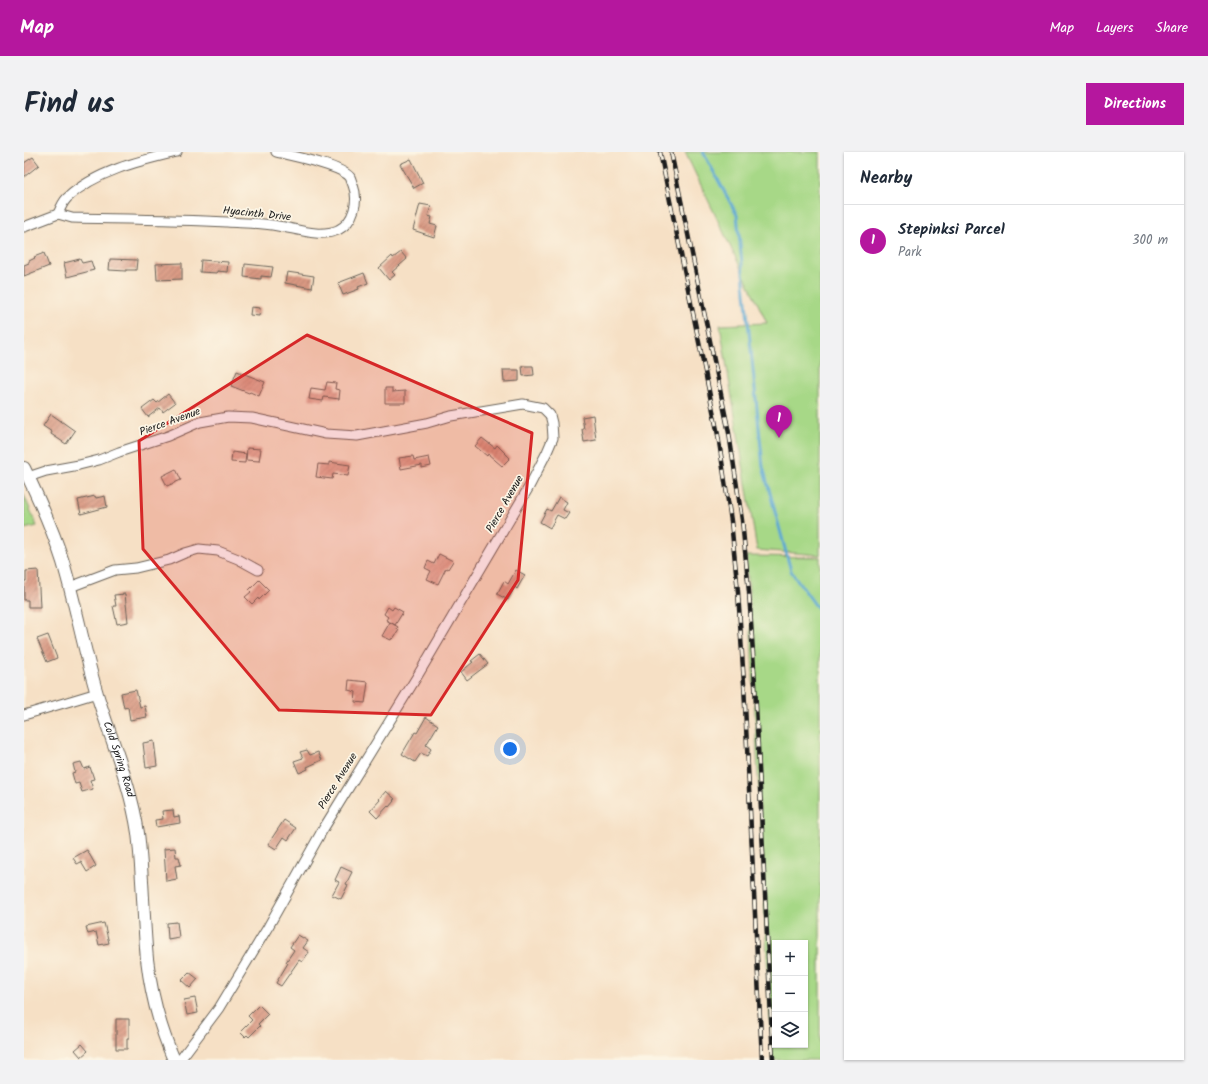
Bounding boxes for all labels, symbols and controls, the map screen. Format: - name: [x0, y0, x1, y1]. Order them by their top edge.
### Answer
- text: Map: [20, 13, 54, 43]
- text: Map: [1050, 17, 1074, 39]
- text: Layers: [1096, 17, 1134, 39]
- text: Share: [1156, 17, 1188, 39]
- text: Find us: [24, 82, 115, 127]
- button: Directions: [1086, 83, 1184, 125]
- text: Nearby: [860, 165, 912, 192]
- street label: Hyacinth Drive: [222, 201, 292, 227]
- text: Stepinksi Parcel: [898, 218, 1005, 242]
- text: 1: [871, 230, 875, 251]
- text: 300 m: [1132, 230, 1168, 251]
- text: Park: [898, 242, 922, 263]
- street label: Pierce Avenue: [137, 403, 203, 441]
- pin: 1: [766, 405, 792, 438]
- street label: Pierce Avenue: [481, 472, 529, 536]
- street label: Cold Spring Road: [98, 719, 139, 800]
- your location: [500, 739, 520, 759]
- street label: Pierce Avenue: [313, 749, 363, 813]
- map controls: [772, 940, 808, 1048]
- button: +: [772, 940, 808, 976]
- button: −: [772, 976, 808, 1012]
- button: layers: [772, 1012, 808, 1048]

